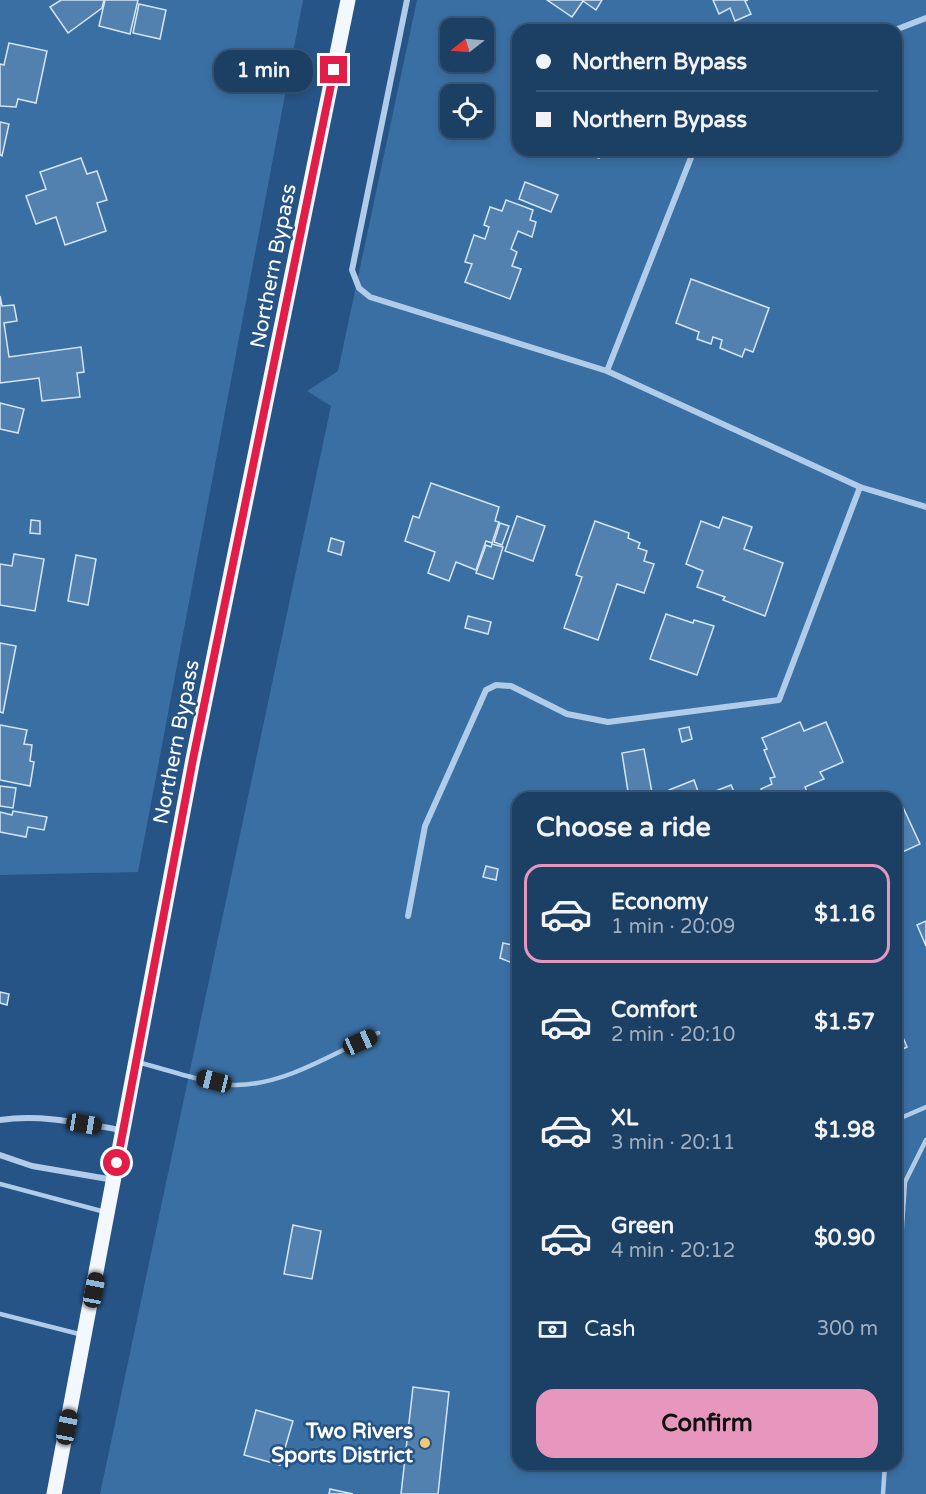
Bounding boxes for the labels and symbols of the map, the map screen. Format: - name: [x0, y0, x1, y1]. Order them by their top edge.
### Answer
- north arrow: [440, 18, 494, 72]
- callout: 1 min: [214, 49, 313, 91]
- route end: [320, 56, 347, 83]
- street label: Northern Bypass: [245, 182, 302, 351]
- street label: Northern Bypass: [148, 658, 205, 827]
- car: [340, 1026, 380, 1058]
- car: [194, 1068, 234, 1094]
- car: [65, 1112, 103, 1136]
- route start: [103, 1149, 130, 1176]
- car: [82, 1271, 106, 1309]
- car: [55, 1408, 79, 1446]
- place label: Two Rivers Sports District: [271, 1419, 413, 1468]
- marker: Two Rivers Sports District: [418, 1436, 432, 1450]

